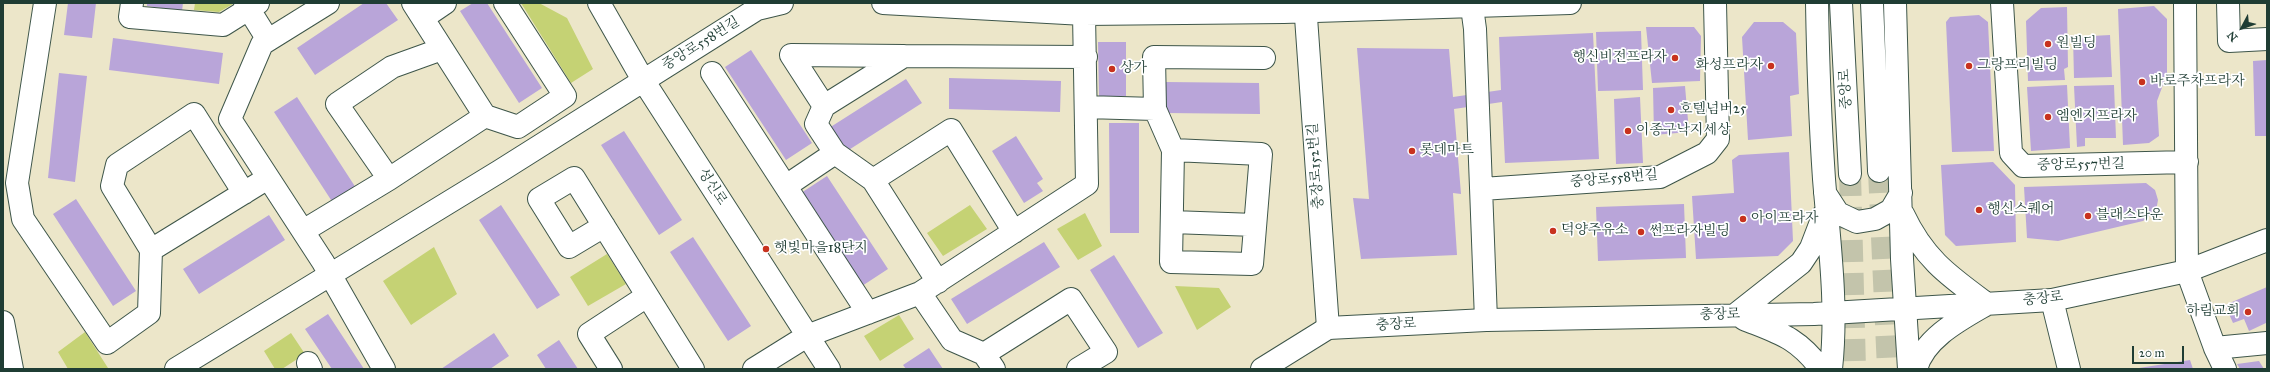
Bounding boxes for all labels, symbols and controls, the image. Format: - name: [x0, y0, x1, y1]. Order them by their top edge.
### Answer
- north arrow: [2222, 8, 2262, 48]
- street label: 중앙로558번길: [659, 14, 743, 74]
- text: N: [2225, 28, 2241, 44]
- place label: 원빌딩: [2056, 36, 2097, 52]
- marker: 원빌딩: [2043, 39, 2053, 49]
- place label: 행신비전프라자: [1572, 50, 1667, 66]
- marker: 행신비전프라자: [1670, 53, 1680, 63]
- place label: 화성프라자: [1695, 58, 1763, 74]
- place label: 그랑프리빌딩: [1977, 58, 2058, 74]
- place label: 상가: [1120, 61, 1147, 77]
- marker: 화성프라자: [1766, 61, 1776, 71]
- marker: 그랑프리빌딩: [1964, 61, 1974, 71]
- marker: 상가: [1107, 64, 1117, 74]
- street label: 중앙로: [1837, 68, 1855, 110]
- place label: 바로주차프라자: [2150, 74, 2245, 90]
- marker: 바로주차프라자: [2137, 77, 2147, 87]
- place label: 호텔넘버25: [1679, 102, 1746, 118]
- marker: 호텔넘버25: [1666, 105, 1676, 115]
- place label: 엠엔지프라자: [2056, 109, 2137, 125]
- marker: 엠엔지프라자: [2043, 112, 2053, 122]
- street label: 충장로152번길: [1305, 122, 1327, 210]
- place label: 이종구낙지세상: [1636, 123, 1731, 139]
- marker: 이종구낙지세상: [1623, 126, 1633, 136]
- place label: 롯데마트: [1420, 143, 1474, 159]
- marker: 롯데마트: [1407, 146, 1417, 156]
- street label: 중앙로557번길: [2037, 156, 2125, 174]
- street label: 성신로: [694, 165, 730, 209]
- street label: 중앙로558번길: [1569, 167, 1659, 191]
- place label: 행신스퀘어: [1987, 202, 2055, 218]
- marker: 행신스퀘어: [1974, 205, 1984, 215]
- place label: 블래스타운: [2096, 208, 2164, 224]
- place label: 아이프라자: [1751, 211, 1819, 227]
- marker: 블래스타운: [2083, 211, 2093, 221]
- marker: 아이프라자: [1738, 214, 1748, 224]
- place label: 덕양주유소: [1561, 223, 1629, 239]
- place label: 썬프라자빌딩: [1649, 224, 1730, 240]
- marker: 덕양주유소: [1548, 226, 1558, 236]
- marker: 썬프라자빌딩: [1636, 227, 1646, 237]
- place label: 햇빛마을18단지: [774, 241, 868, 257]
- marker: 햇빛마을18단지: [761, 244, 771, 254]
- street label: 충장로: [2022, 289, 2064, 309]
- place label: 하림교회: [2186, 304, 2240, 320]
- street label: 충장로: [1700, 306, 1740, 324]
- marker: 하림교회: [2243, 307, 2253, 317]
- street label: 충장로: [1375, 316, 1417, 334]
- scale bar: [2134, 338, 2186, 364]
- text: 20 m: [2139, 346, 2165, 360]

